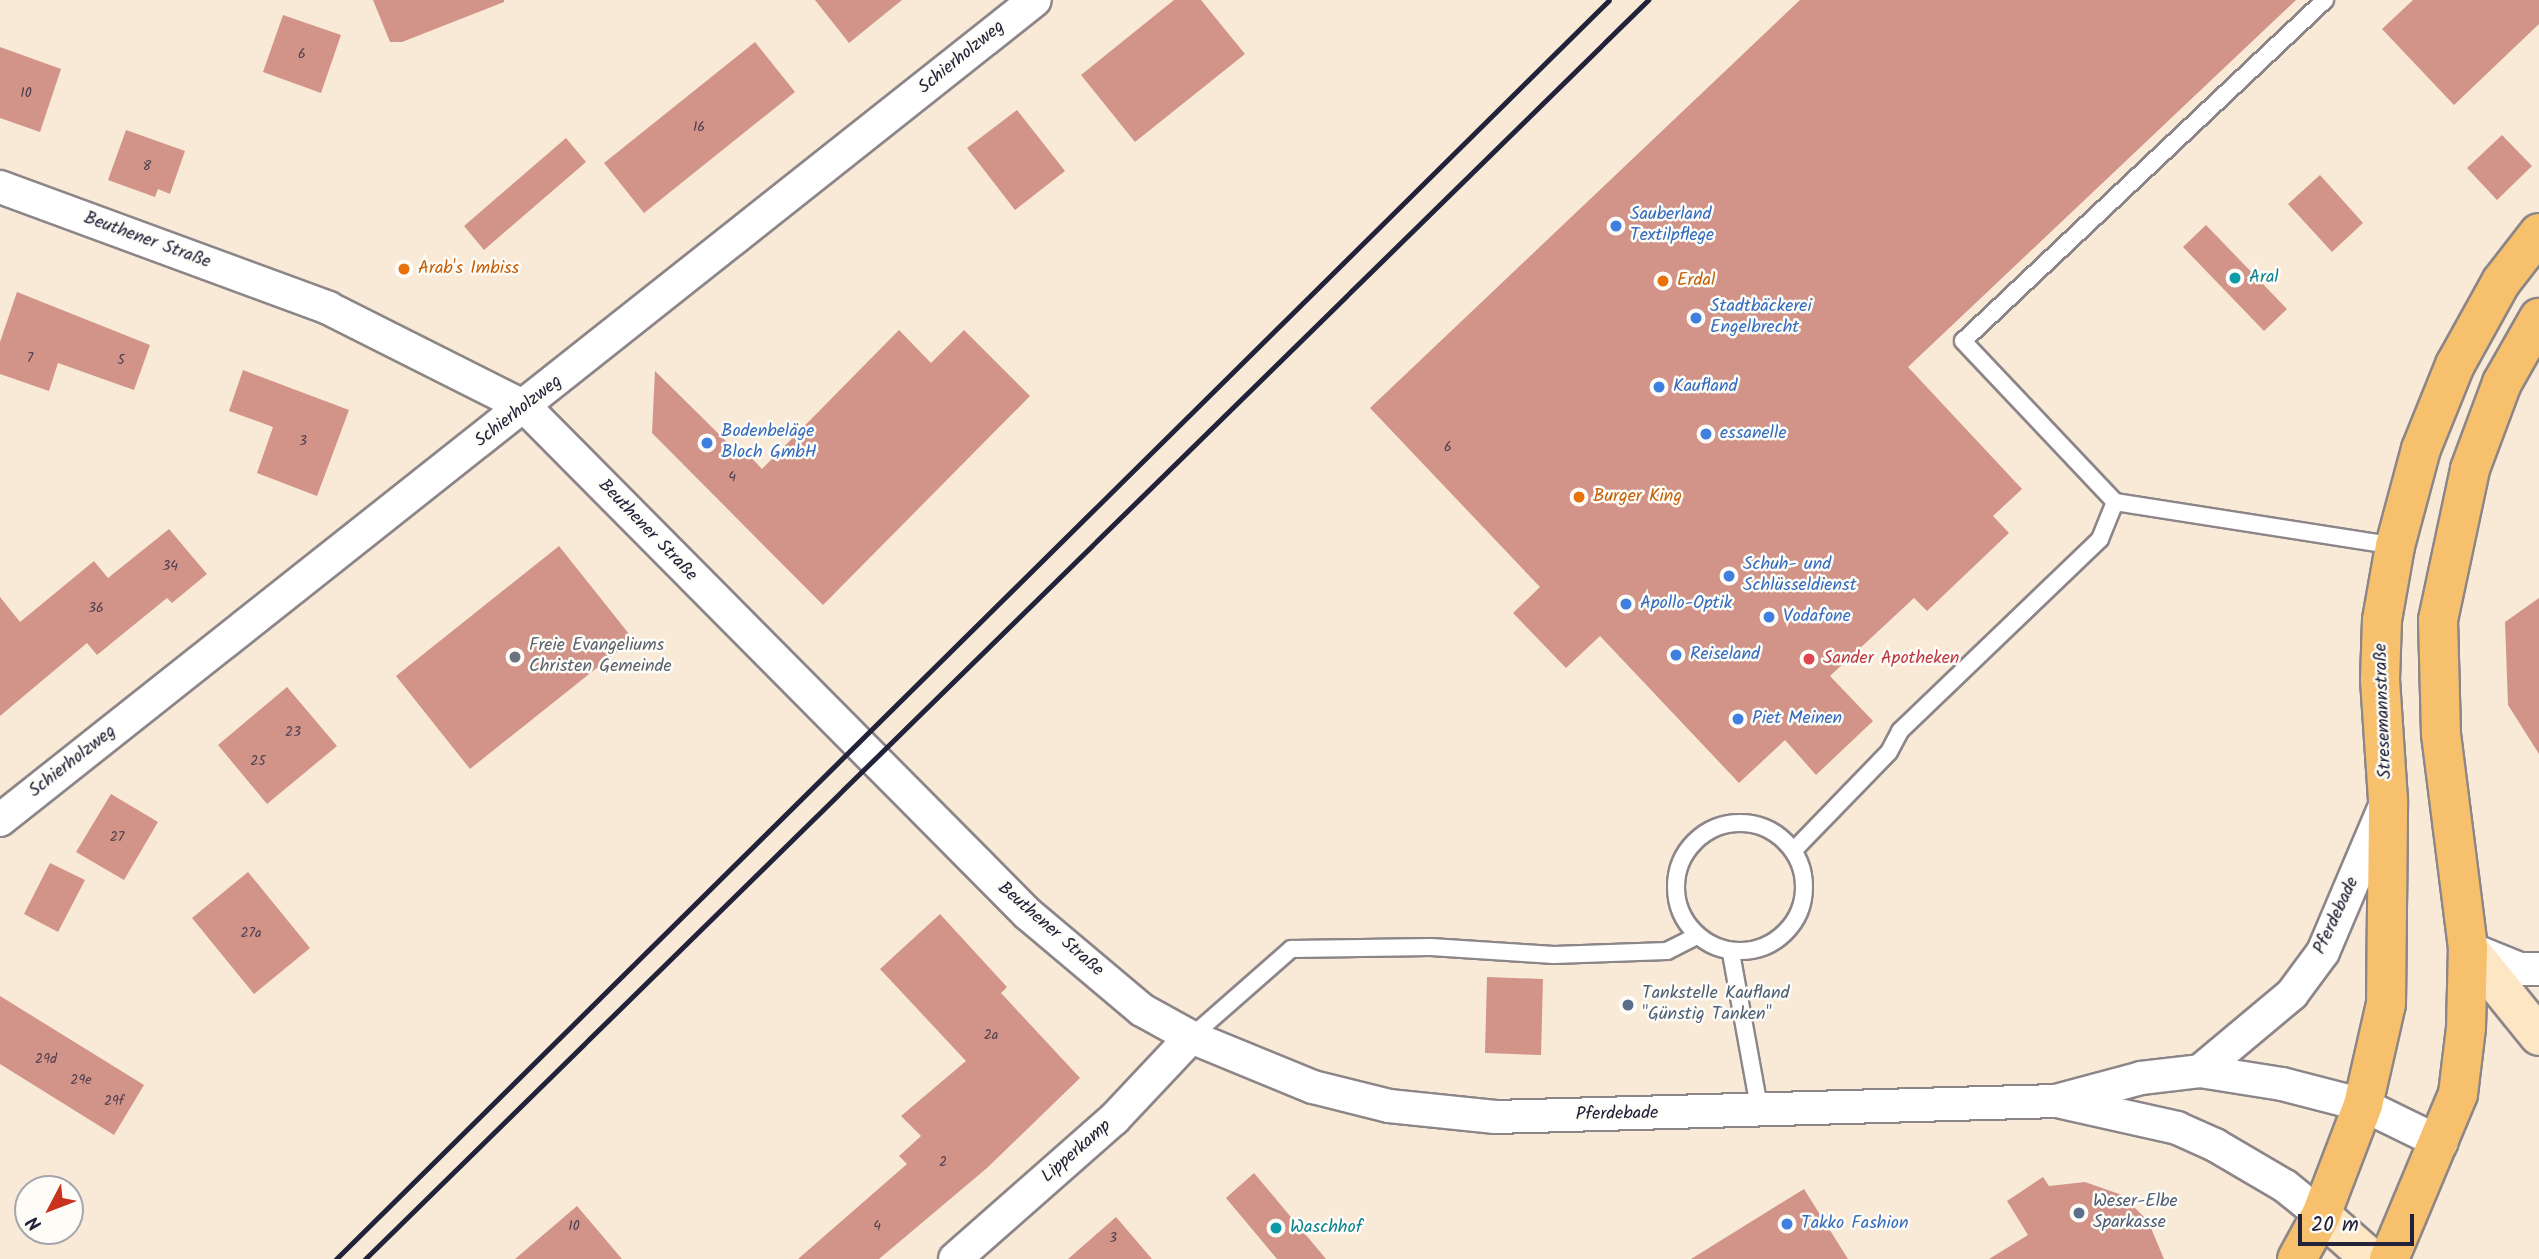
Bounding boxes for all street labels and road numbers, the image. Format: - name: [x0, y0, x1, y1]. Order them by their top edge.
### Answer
- street label: Schierholzweg: [915, 17, 1009, 99]
- street label: Beuthener Straße: [81, 208, 213, 274]
- street label: Schierholzweg: [471, 371, 567, 453]
- street label: Beuthener Straße: [593, 476, 701, 586]
- street label: Stresemannstraße: [2371, 643, 2397, 779]
- street label: Schierholzweg: [25, 721, 121, 803]
- street label: Pferdebade: [2310, 874, 2364, 958]
- street label: Beuthener Straße: [993, 878, 1107, 982]
- street label: Pferdebade: [1575, 1103, 1659, 1127]
- street label: Lipperkamp: [1038, 1116, 1116, 1188]

